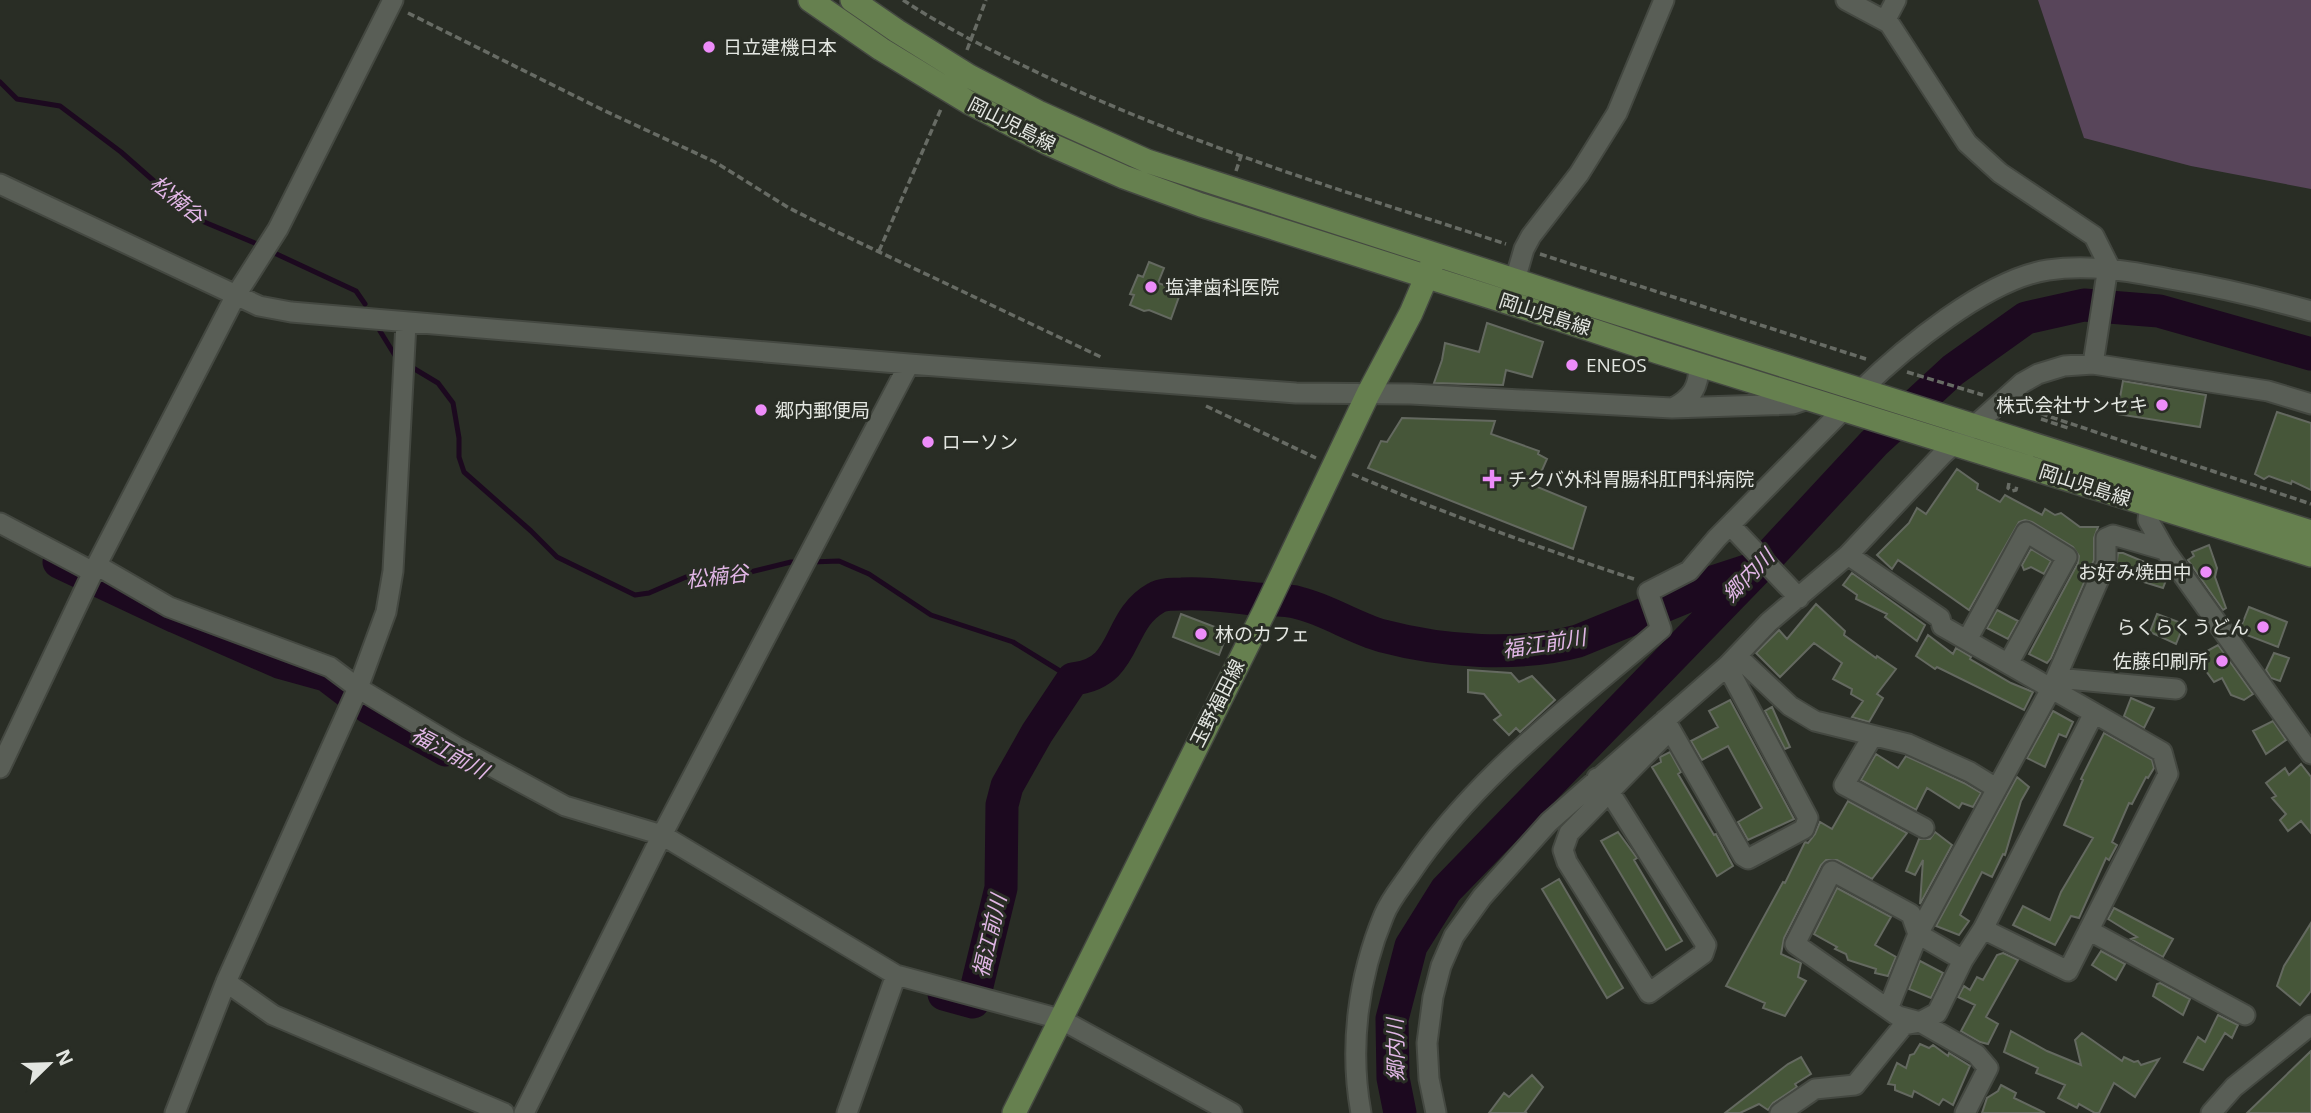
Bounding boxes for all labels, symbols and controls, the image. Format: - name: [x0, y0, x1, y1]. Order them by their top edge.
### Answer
- place label: 日立建機日本: [723, 34, 837, 60]
- marker: 日立建機日本: [701, 39, 717, 55]
- street label: 岡山児島線: [964, 91, 1060, 157]
- water label: 松楠谷: [145, 168, 213, 231]
- place label: 塩津歯科医院: [1165, 274, 1279, 300]
- marker: 塩津歯科医院: [1143, 279, 1159, 295]
- street label: 岡山児島線: [1496, 287, 1594, 341]
- place label: ENEOS: [1586, 352, 1647, 378]
- marker: ENEOS: [1564, 357, 1580, 373]
- place label: 株式会社サンセキ: [1996, 392, 2148, 418]
- place label: 郷内郵便局: [775, 397, 870, 423]
- marker: 株式会社サンセキ: [2154, 397, 2170, 413]
- marker: 郷内郵便局: [753, 402, 769, 418]
- place label: ローソン: [942, 429, 1018, 455]
- marker: ローソン: [920, 434, 936, 450]
- street label: 岡山児島線: [2036, 458, 2134, 512]
- place label: チクバ外科胃腸科肛門科病院: [1508, 466, 1754, 492]
- marker: チクバ外科胃腸科肛門科病院: [1482, 469, 1502, 489]
- water label: 郷内川: [1716, 541, 1781, 607]
- water label: 松楠谷: [684, 558, 752, 594]
- place label: お好み焼田中: [2078, 559, 2192, 585]
- marker: お好み焼田中: [2198, 564, 2214, 580]
- place label: らくらくうどん: [2116, 614, 2249, 640]
- marker: らくらくうどん: [2255, 619, 2271, 635]
- place label: 林のカフェ: [1215, 621, 1310, 647]
- water label: 福江前川: [1500, 622, 1590, 663]
- marker: 林のカフェ: [1193, 626, 1209, 642]
- place label: 佐藤印刷所: [2113, 648, 2208, 674]
- marker: 佐藤印刷所: [2214, 653, 2230, 669]
- street label: 玉野福田線: [1184, 655, 1250, 751]
- water label: 福江前川: [406, 719, 495, 786]
- water label: 福江前川: [966, 890, 1013, 980]
- water label: 郷内川: [1380, 1016, 1410, 1082]
- north arrow: [14, 1029, 84, 1099]
- text: N: [50, 1045, 80, 1070]

